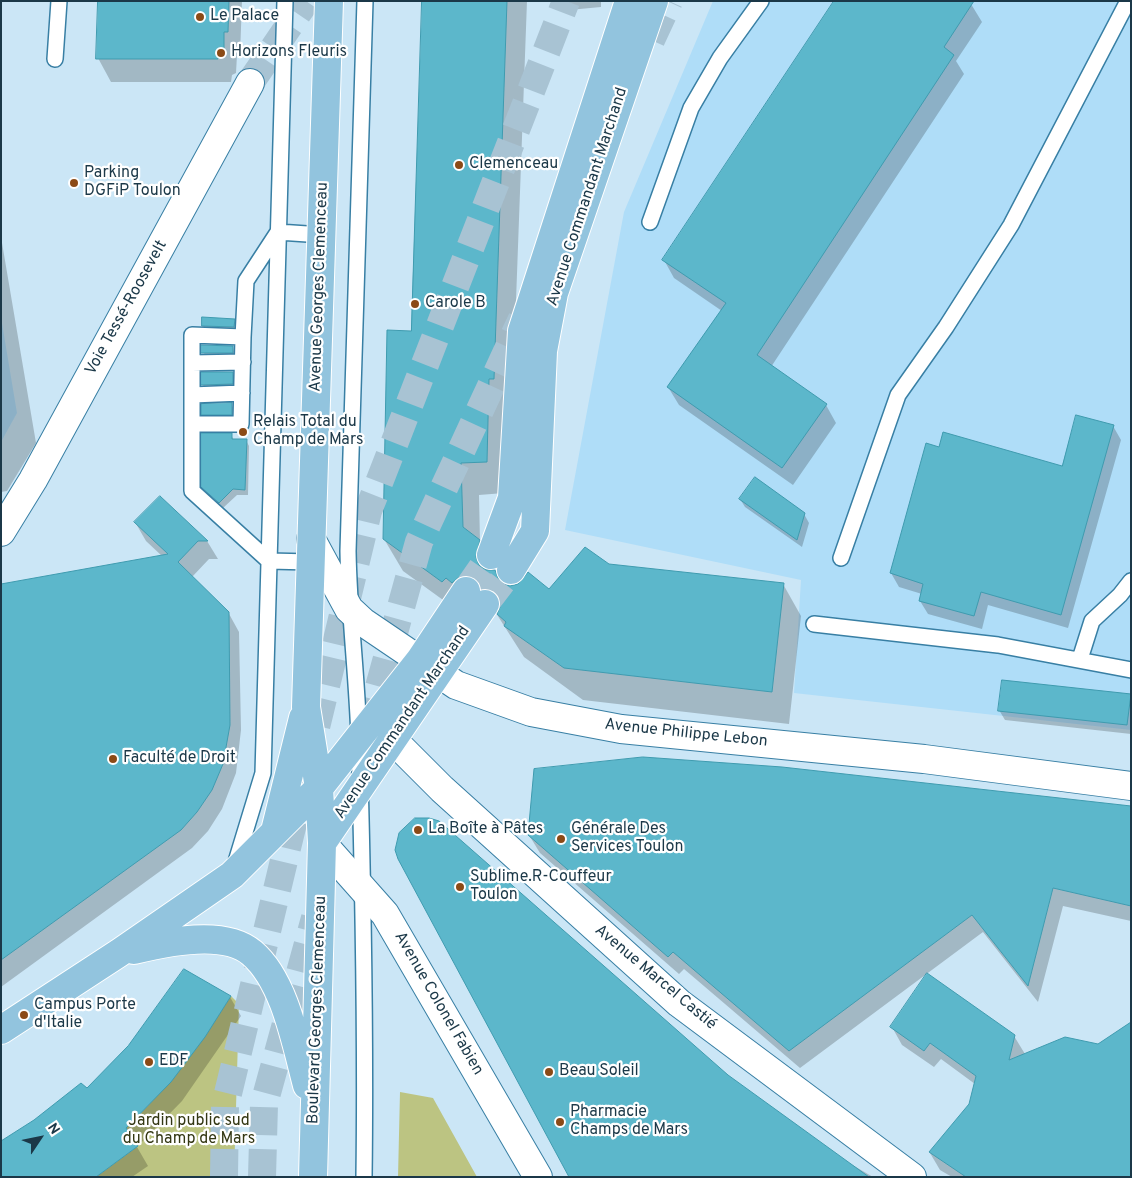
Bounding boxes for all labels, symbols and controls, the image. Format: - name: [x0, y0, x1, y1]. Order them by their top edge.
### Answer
- place label: Le Palace: [210, 7, 279, 27]
- marker: Le Palace: [194, 11, 206, 23]
- place label: Horizons Fleuris: [231, 43, 347, 63]
- marker: Horizons Fleuris: [215, 47, 227, 59]
- street label: Avenue Commandant Marchand: [544, 85, 632, 309]
- place label: Clemenceau: [469, 155, 558, 175]
- marker: Clemenceau: [453, 159, 465, 171]
- place label: Parking DGFiP Toulon: [84, 164, 181, 202]
- marker: Parking DGFiP Toulon: [68, 177, 80, 189]
- street label: Avenue Georges Clemenceau: [307, 182, 333, 392]
- street label: Voie Tessé-Roosevelt: [82, 237, 172, 379]
- place label: Carole B: [425, 294, 486, 314]
- marker: Carole B: [409, 298, 421, 310]
- place label: Relais Total du Champ de Mars: [253, 413, 364, 451]
- marker: Relais Total du Champ de Mars: [237, 426, 249, 438]
- street label: Avenue Commandant Marchand: [331, 623, 475, 823]
- street label: Avenue Philippe Lebon: [603, 716, 769, 752]
- place label: Faculté de Droit: [123, 749, 236, 769]
- marker: Faculté de Droit: [107, 753, 119, 765]
- place label: La Boîte à Pâtes: [428, 820, 543, 840]
- place label: Générale Des Services Toulon: [571, 820, 683, 858]
- marker: La Boîte à Pâtes: [412, 824, 424, 836]
- marker: Générale Des Services Toulon: [555, 833, 567, 845]
- place label: Sublime.R-Couffeur Toulon: [470, 868, 612, 906]
- marker: Sublime.R-Couffeur Toulon: [454, 881, 466, 893]
- street label: Boulevard Georges Clemenceau: [304, 895, 332, 1125]
- street label: Avenue Marcel Castié: [590, 921, 720, 1035]
- street label: Avenue Colonel Fabien: [389, 929, 487, 1079]
- place label: Campus Porte d'Italie: [34, 996, 136, 1034]
- marker: Campus Porte d'Italie: [18, 1009, 30, 1021]
- place label: EDF: [159, 1052, 188, 1072]
- marker: EDF: [143, 1056, 155, 1068]
- place label: Beau Soleil: [559, 1062, 639, 1082]
- marker: Beau Soleil: [543, 1066, 555, 1078]
- place label: Pharmacie Champs de Mars: [570, 1103, 688, 1141]
- park label: Jardin public sud du Champ de Mars: [123, 1112, 255, 1150]
- north arrow: [15, 1113, 65, 1163]
- marker: Pharmacie Champs de Mars: [554, 1116, 566, 1128]
- text: N: [43, 1120, 63, 1138]

